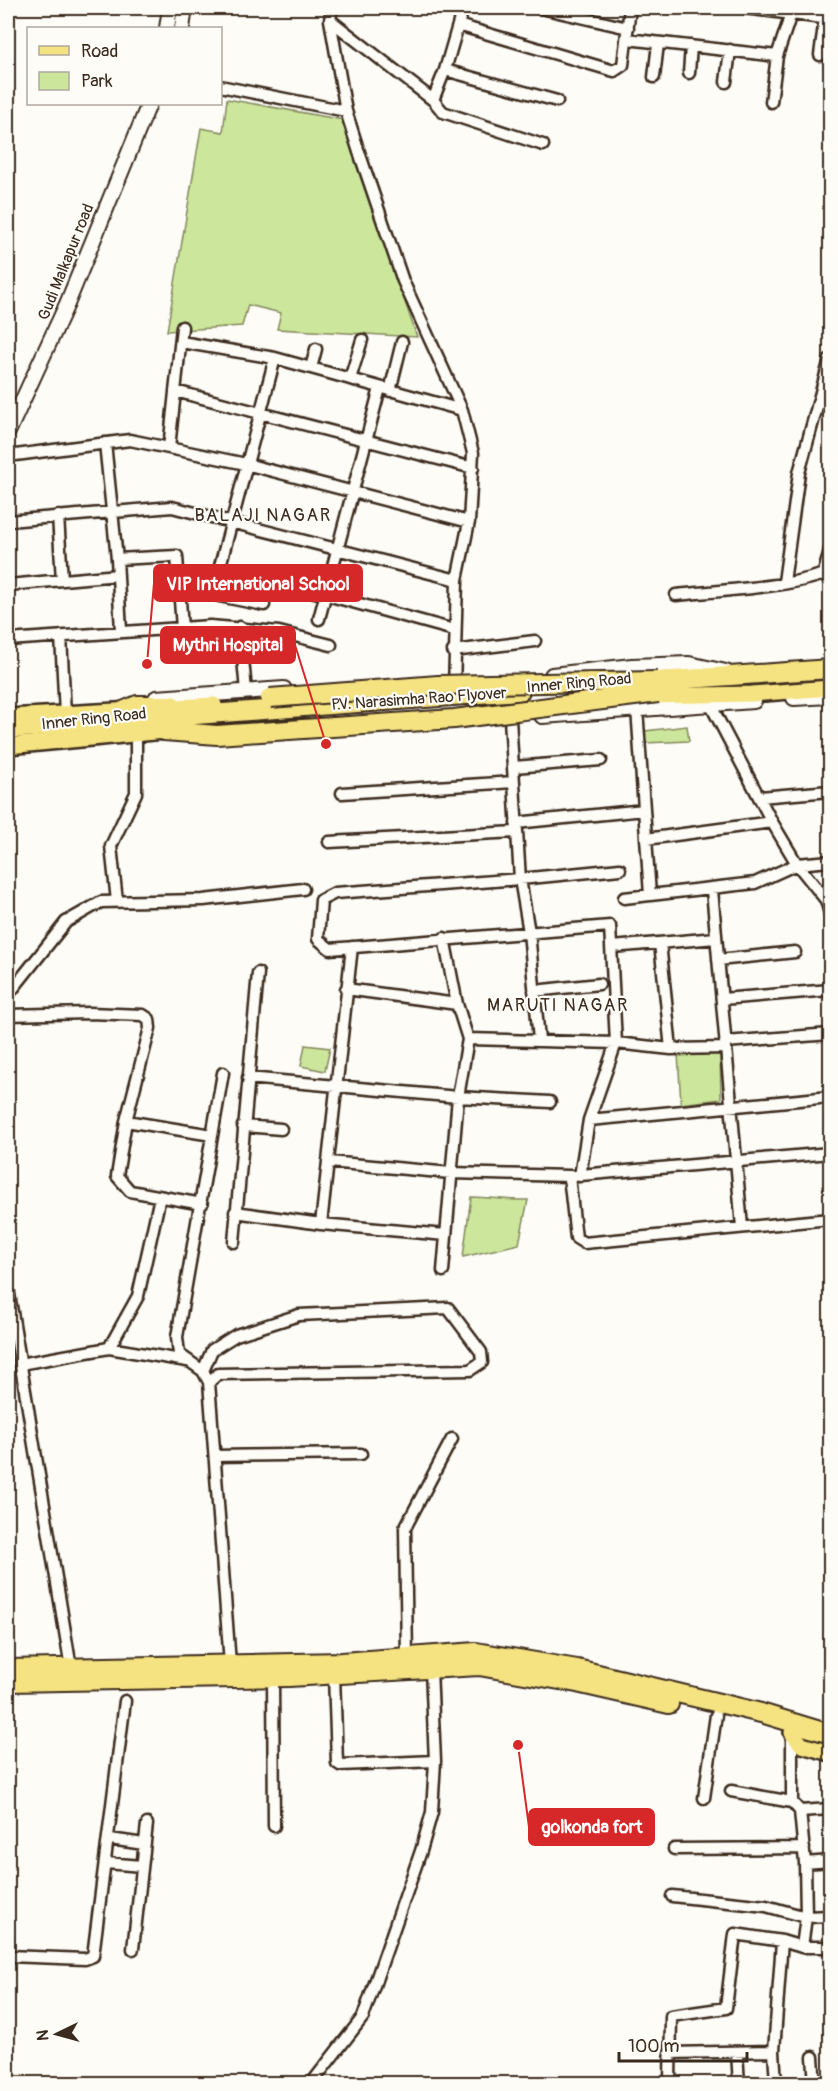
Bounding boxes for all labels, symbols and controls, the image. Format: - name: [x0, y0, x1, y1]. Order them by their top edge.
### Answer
- legend: [27, 27, 222, 105]
- text: Road: [81, 40, 118, 63]
- text: Park: [81, 70, 113, 93]
- street label: Gudi Malkapur road: [34, 201, 98, 323]
- district label: BALAJI NAGAR: [194, 504, 332, 527]
- callout: VIP International School: [154, 565, 362, 601]
- text: VIP International School: [166, 573, 350, 596]
- callout: Mythri Hospital: [161, 627, 295, 663]
- text: Mythri Hospital: [173, 634, 283, 657]
- street label: Inner Ring Road: [526, 668, 632, 698]
- street label: P.V. Narasimha Rao Flyover: [331, 683, 508, 715]
- street label: Inner Ring Road: [41, 704, 147, 734]
- district label: MARUTI NAGAR: [487, 994, 629, 1017]
- callout: golkonda fort: [529, 1809, 654, 1845]
- text: golkonda fort: [542, 1816, 643, 1839]
- north arrow: [27, 2004, 87, 2064]
- scale bar: [619, 2025, 746, 2063]
- text: N: [33, 2029, 53, 2041]
- text: 100 m: [628, 2035, 680, 2058]

